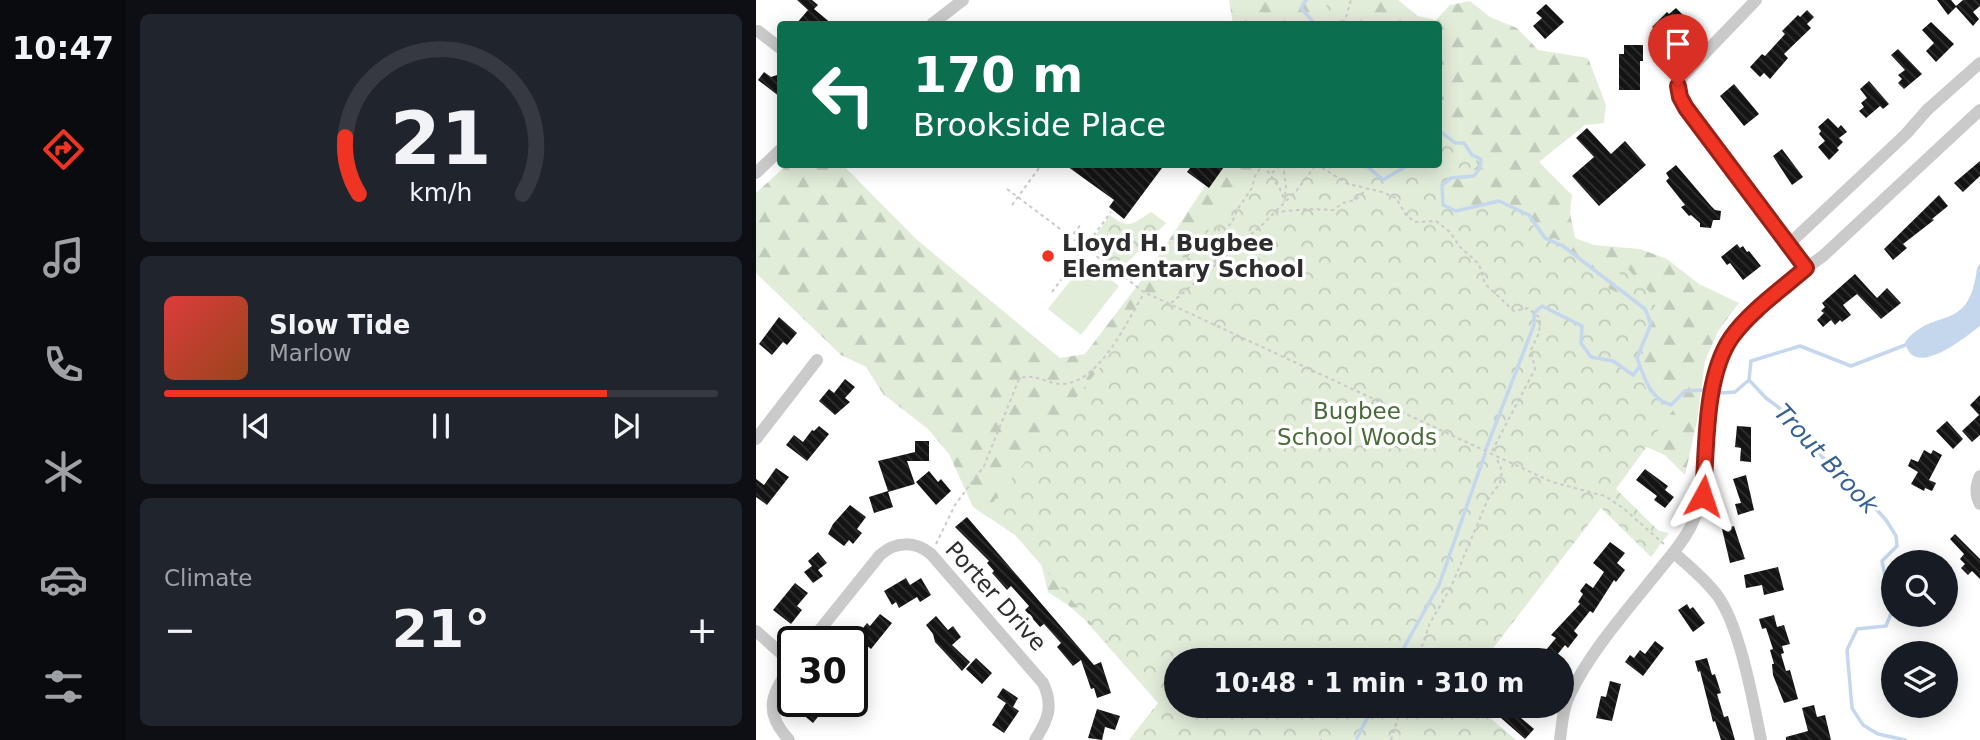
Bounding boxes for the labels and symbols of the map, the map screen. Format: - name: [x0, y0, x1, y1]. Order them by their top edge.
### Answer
- pin: [1648, 14, 1708, 86]
- place label: Lloyd H. Bugbee Elementary School: [1062, 230, 1304, 282]
- marker: Lloyd H. Bugbee Elementary School: [1040, 248, 1056, 264]
- park label: Bugbee School Woods: [1277, 398, 1437, 450]
- water label: Trout Brook: [1768, 399, 1884, 520]
- position arrow: [1666, 459, 1740, 533]
- street label: Porter Drive: [940, 536, 1052, 656]
- speed limit sign: 30: [777, 626, 868, 717]

